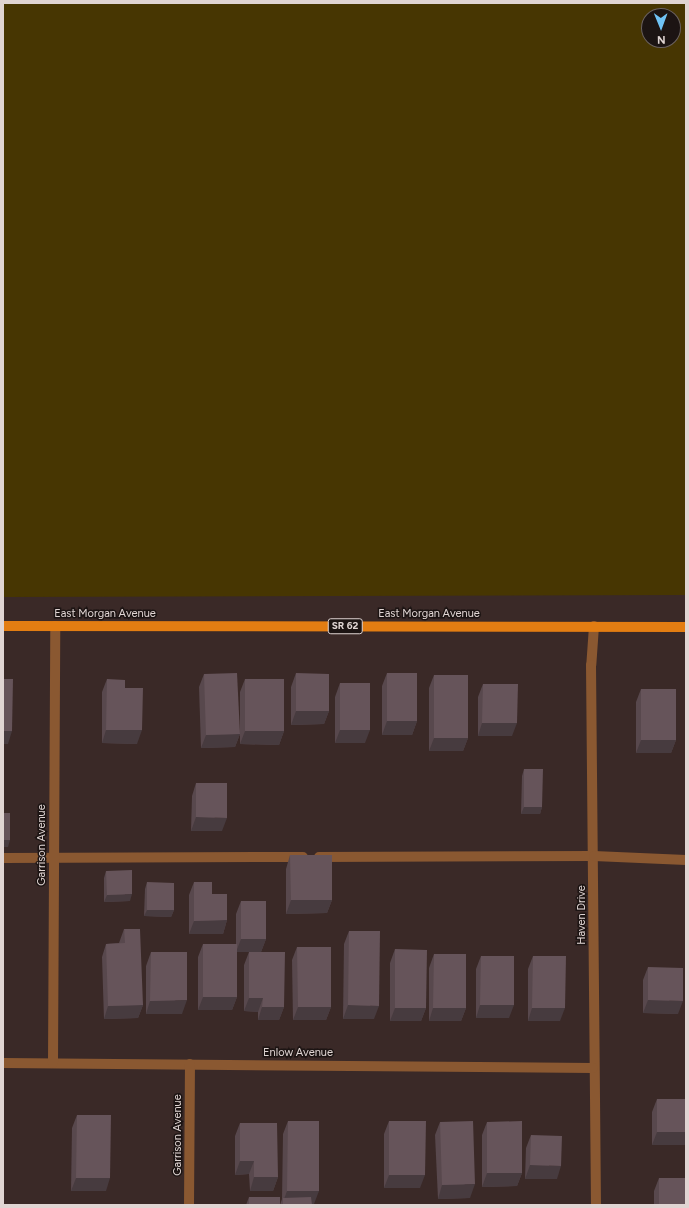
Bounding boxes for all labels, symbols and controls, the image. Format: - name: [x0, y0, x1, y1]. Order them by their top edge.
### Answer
- north arrow: [641, 8, 681, 48]
- text: N: [657, 33, 666, 46]
- street label: East Morgan Avenue: [54, 607, 156, 621]
- street label: East Morgan Avenue: [378, 607, 480, 621]
- road number: SR 62: [327, 618, 363, 634]
- street label: Garrison Avenue: [35, 804, 49, 886]
- street label: Haven Drive: [575, 885, 589, 945]
- street label: Enlow Avenue: [263, 1046, 333, 1060]
- street label: Garrison Avenue: [171, 1094, 185, 1176]

